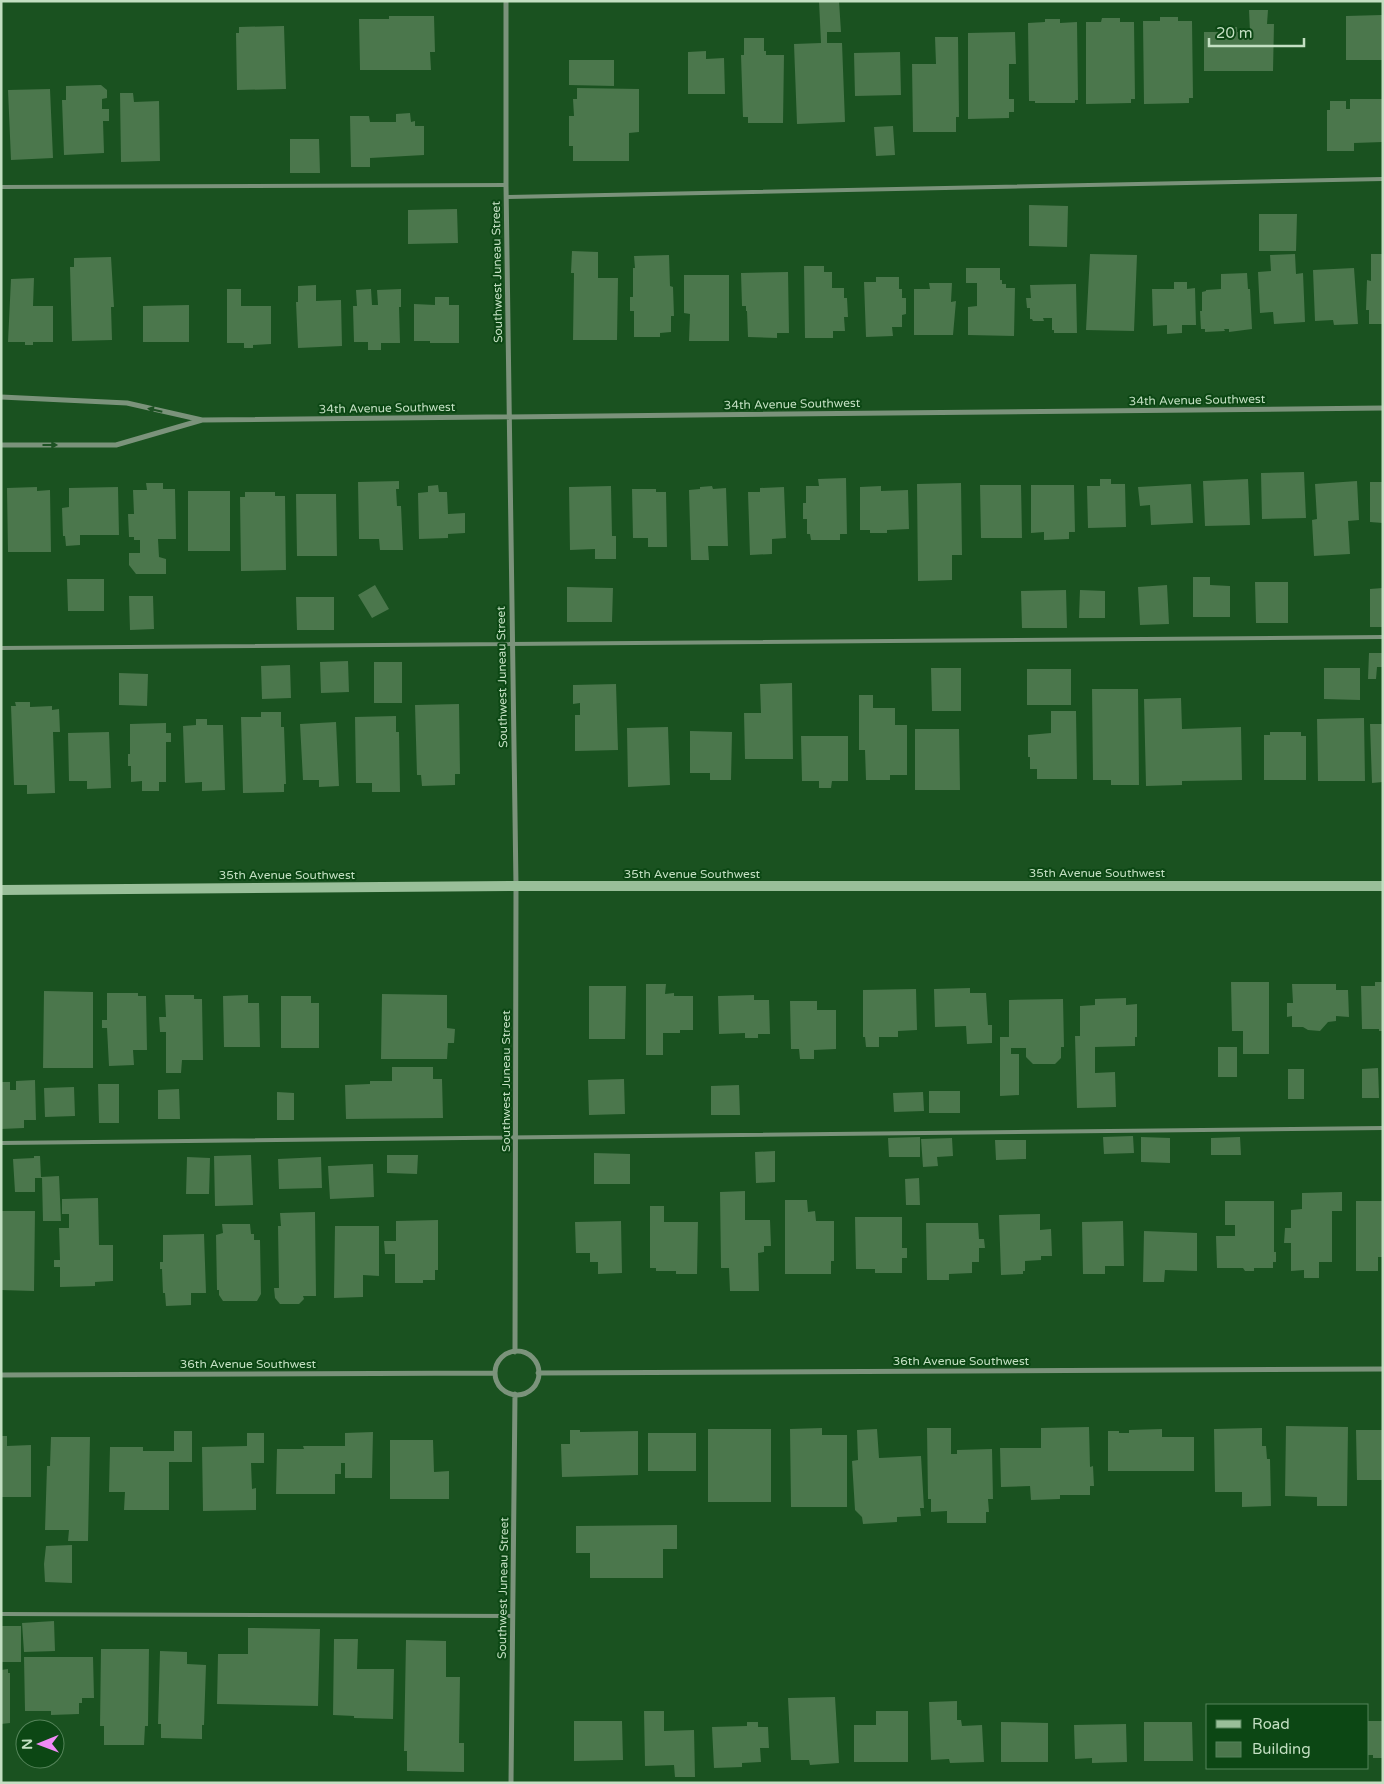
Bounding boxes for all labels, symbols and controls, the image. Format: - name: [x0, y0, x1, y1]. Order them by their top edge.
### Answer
- scale bar: [1209, 15, 1304, 47]
- text: 20 m: [1216, 24, 1253, 42]
- street label: Southwest Juneau Street: [489, 201, 505, 343]
- street label: 34th Avenue Southwest: [1129, 392, 1266, 408]
- street label: 34th Avenue Southwest: [724, 396, 861, 412]
- street label: 34th Avenue Southwest: [319, 400, 456, 416]
- one-way arrow: [146, 405, 162, 413]
- one-way arrow: [42, 441, 58, 449]
- street label: Southwest Juneau Street: [494, 606, 510, 748]
- street label: 35th Avenue Southwest: [1029, 866, 1166, 880]
- street label: 35th Avenue Southwest: [624, 867, 761, 881]
- street label: 35th Avenue Southwest: [219, 868, 356, 882]
- street label: Southwest Juneau Street: [499, 1010, 513, 1152]
- street label: 36th Avenue Southwest: [893, 1354, 1030, 1368]
- street label: 36th Avenue Southwest: [180, 1357, 317, 1371]
- street label: Southwest Juneau Street: [495, 1517, 511, 1659]
- legend: [1206, 1704, 1369, 1769]
- text: Road: [1252, 1715, 1290, 1733]
- north arrow: [15, 1719, 65, 1769]
- text: N: [19, 1738, 36, 1750]
- text: Building: [1252, 1740, 1311, 1758]

